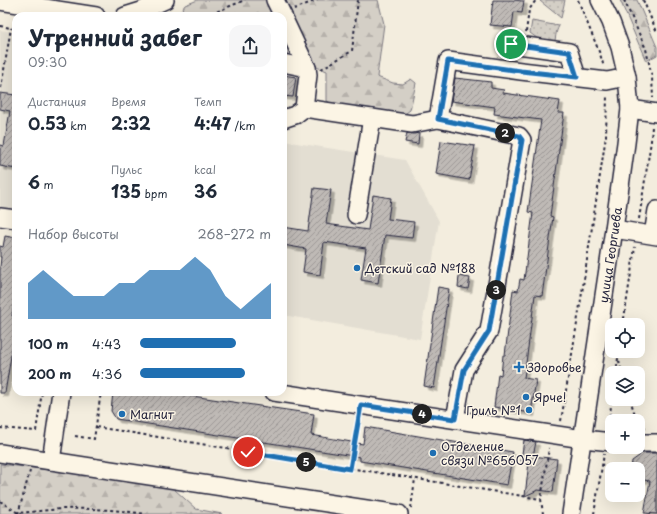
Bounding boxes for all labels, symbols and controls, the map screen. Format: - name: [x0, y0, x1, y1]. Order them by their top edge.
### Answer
- text: Утренний забег: [28, 20, 202, 53]
- button: share: [229, 25, 271, 67]
- pin: [494, 27, 528, 61]
- icon: arrive: [500, 33, 522, 55]
- text: 09:30: [28, 52, 67, 71]
- text: Дистанция: [28, 93, 86, 110]
- text: Время: [111, 93, 146, 110]
- text: Темп: [194, 93, 222, 110]
- text: 0.53: [28, 110, 67, 136]
- text: 2:32: [111, 110, 151, 136]
- text: 4:47: [194, 110, 231, 136]
- text: km: [67, 117, 87, 134]
- text: /km: [231, 117, 256, 134]
- pin: 2: [495, 123, 515, 143]
- text: 2: [501, 124, 509, 141]
- text: Пульс: [111, 161, 142, 178]
- text: kcal: [194, 161, 216, 178]
- text: 6: [28, 169, 40, 195]
- text: m: [40, 176, 54, 193]
- text: 135: [111, 178, 141, 204]
- text: 36: [194, 178, 217, 204]
- text: bpm: [141, 185, 167, 202]
- street label: улица Георгиева: [594, 205, 626, 304]
- text: Набор высоты: [28, 224, 119, 243]
- text: 268–272 m: [197, 224, 271, 243]
- place label: Детский сад №188: [364, 259, 476, 277]
- marker: Детский сад №188: [352, 263, 362, 273]
- pin: 3: [486, 280, 506, 300]
- text: 3: [492, 281, 500, 298]
- map controls: [605, 318, 645, 502]
- button: locate: [605, 318, 645, 358]
- text: 100 m: [28, 334, 69, 353]
- text: 4:43: [92, 334, 121, 353]
- place label: Здоровье: [526, 358, 582, 376]
- marker: Здоровье: [514, 362, 524, 372]
- text: 200 m: [28, 364, 72, 383]
- text: 4:36: [92, 364, 122, 383]
- button: layers: [605, 366, 645, 406]
- place label: Ярче!: [533, 388, 566, 406]
- marker: Ярче!: [521, 392, 531, 402]
- place label: Гриль №1: [466, 401, 521, 419]
- pin: 4: [412, 404, 432, 424]
- place label: Магнит: [130, 405, 175, 423]
- text: 4: [418, 405, 426, 422]
- marker: Гриль №1: [524, 405, 534, 415]
- marker: Магнит: [117, 409, 127, 419]
- button: +: [605, 414, 645, 454]
- pin: [231, 435, 265, 469]
- place label: Отделение связи №656057: [441, 437, 539, 469]
- icon: check: [237, 441, 259, 463]
- marker: Отделение связи №656057: [428, 448, 438, 458]
- pin: 5: [296, 452, 316, 472]
- text: 5: [302, 453, 310, 470]
- button: −: [605, 462, 645, 502]

